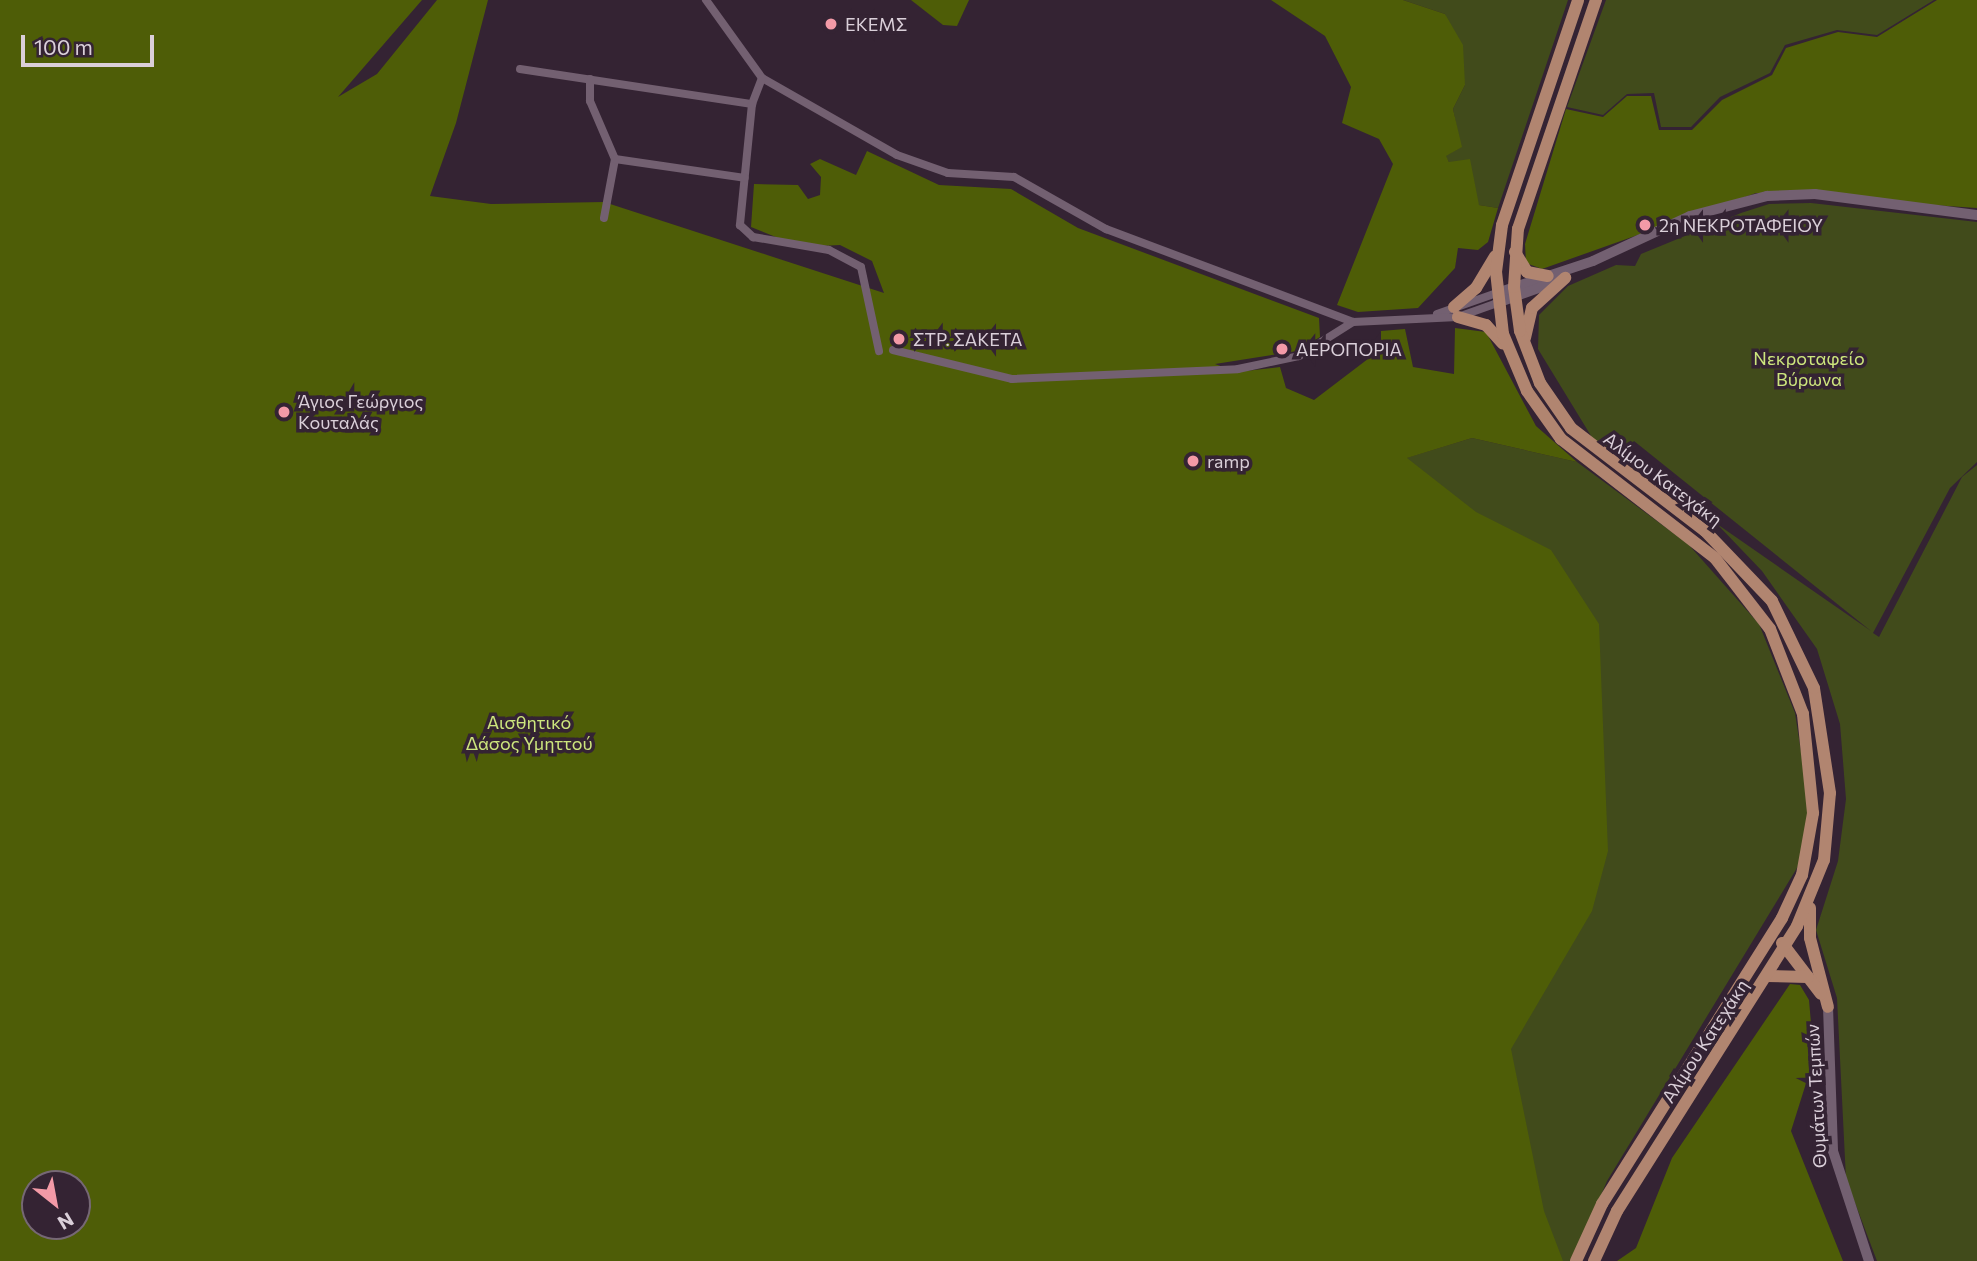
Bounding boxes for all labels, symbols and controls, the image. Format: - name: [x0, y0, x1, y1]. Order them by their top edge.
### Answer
- place label: ΕΚΕΜΣ: [845, 13, 907, 35]
- marker: ΕΚΕΜΣ: [823, 16, 839, 32]
- scale bar: [24, 21, 158, 65]
- text: 100 m: [34, 34, 93, 59]
- place label: 2η ΝΕΚΡΟΤΑΦΕΙΟΥ: [1659, 214, 1823, 236]
- marker: 2η ΝΕΚΡΟΤΑΦΕΙΟΥ: [1637, 217, 1653, 233]
- place label: ΣΤΡ. ΣΑΚΕΤΑ: [913, 328, 1022, 350]
- marker: ΣΤΡ. ΣΑΚΕΤΑ: [891, 331, 907, 347]
- place label: ΑΕΡΟΠΟΡΙΑ: [1296, 338, 1402, 360]
- marker: ΑΕΡΟΠΟΡΙΑ: [1274, 341, 1290, 357]
- park label: Νεκροταφείο Βύρωνα: [1753, 348, 1865, 390]
- place label: Άγιος Γεώργιος Κουταλάς: [298, 391, 423, 434]
- marker: Άγιος Γεώργιος Κουταλάς: [276, 404, 292, 420]
- street label: Αλίμου Κατεχάκη: [1600, 427, 1726, 531]
- place label: ramp: [1207, 450, 1250, 472]
- marker: ramp: [1185, 453, 1201, 469]
- park label: Αισθητικό Δάσος Υμηττού: [465, 712, 593, 754]
- street label: Αλίμου Κατεχάκη: [1657, 975, 1753, 1107]
- street label: Θυμάτων Τεμπών: [1801, 1023, 1831, 1169]
- north arrow: [21, 1170, 91, 1240]
- text: N: [54, 1208, 78, 1235]

